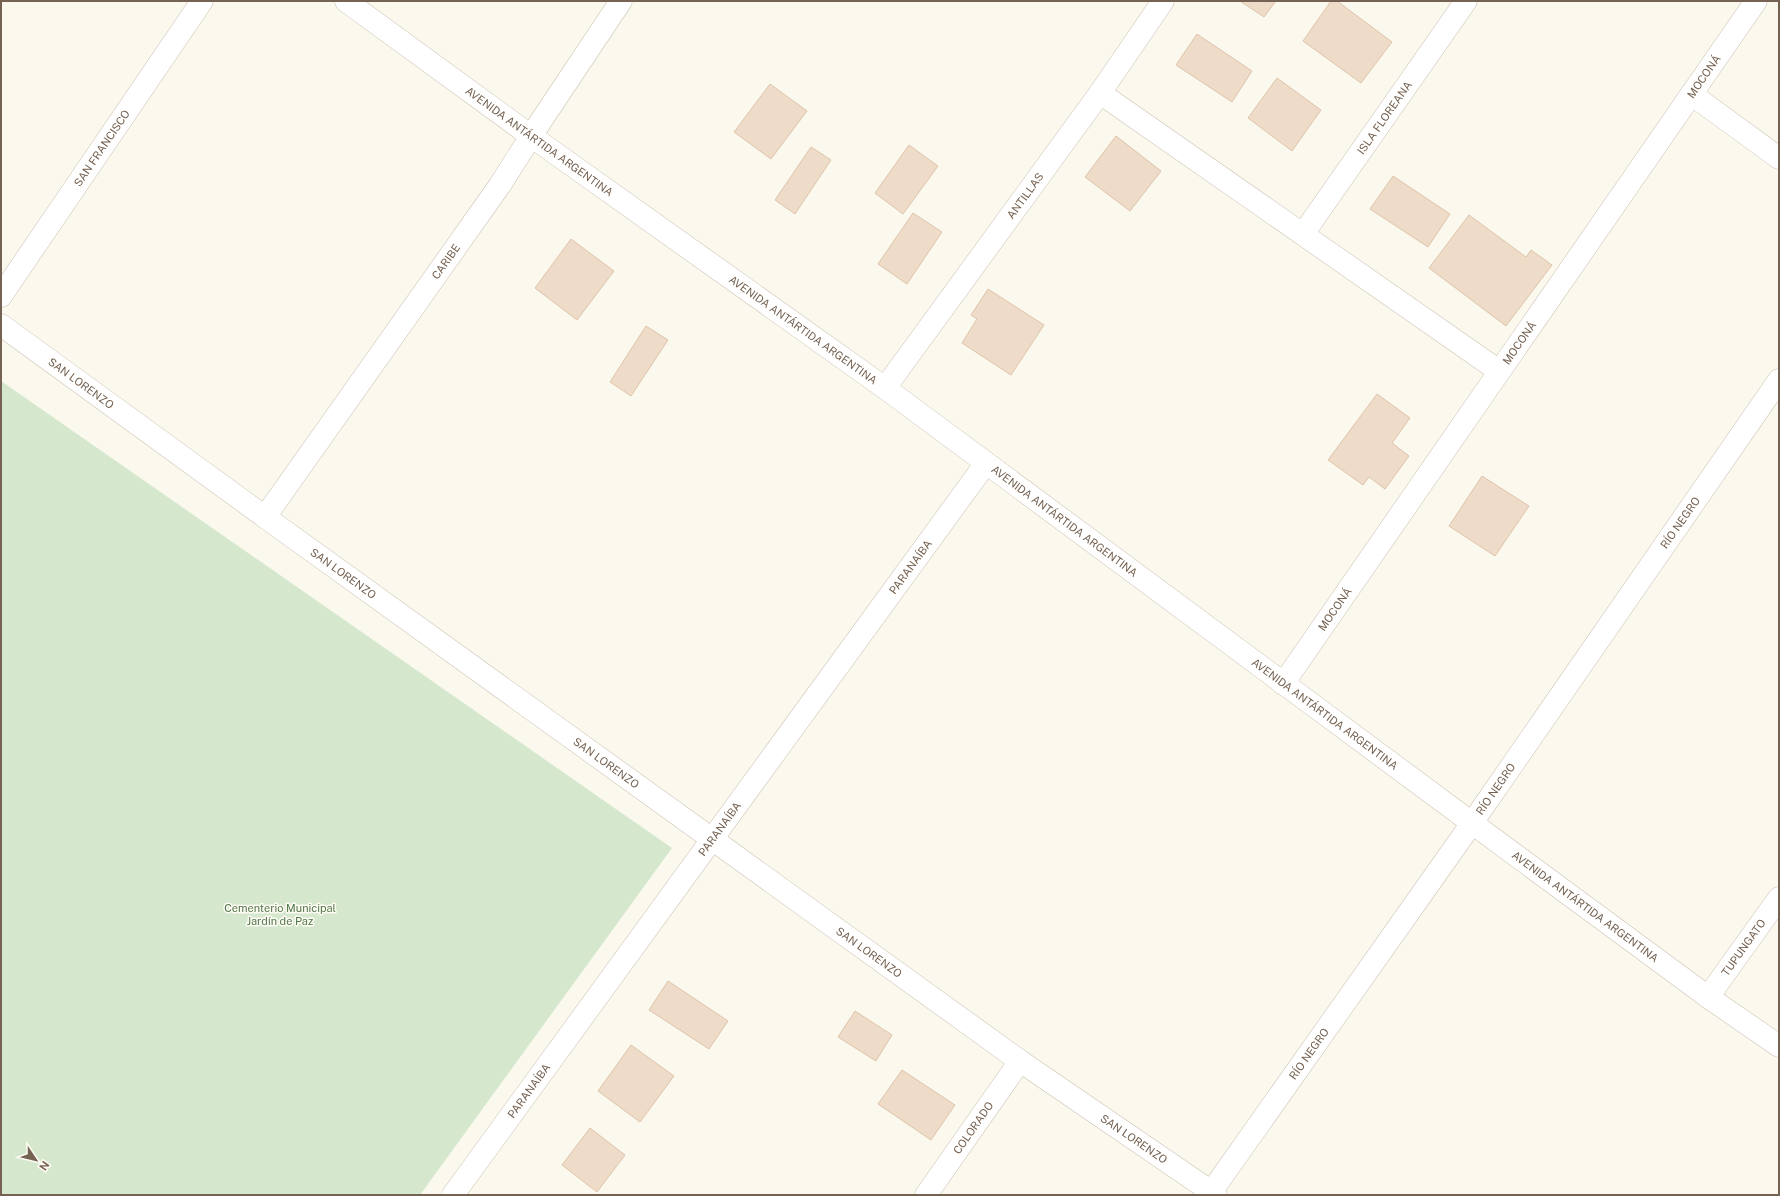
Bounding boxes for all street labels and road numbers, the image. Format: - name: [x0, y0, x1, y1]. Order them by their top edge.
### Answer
- street label: MOCONÁ: [1685, 52, 1723, 100]
- street label: ISLA FLOREANA: [1355, 79, 1414, 156]
- street label: AVENIDA ANTÁRTIDA ARGENTINA: [463, 84, 616, 199]
- street label: SAN FRANCISCO: [72, 108, 132, 189]
- street label: ANTILLAS: [1005, 170, 1046, 221]
- street label: CARIBE: [429, 242, 462, 281]
- street label: AVENIDA ANTÁRTIDA ARGENTINA: [727, 273, 879, 386]
- street label: MOCONÁ: [1500, 318, 1538, 367]
- street label: SAN LORENZO: [46, 355, 116, 411]
- street label: AVENIDA ANTÁRTIDA ARGENTINA: [989, 463, 1140, 579]
- street label: RÍO NEGRO: [1658, 495, 1702, 551]
- street label: PARANAÍBA: [887, 537, 934, 596]
- street label: SAN LORENZO: [308, 546, 378, 601]
- street label: MOCONÁ: [1316, 585, 1354, 633]
- street label: AVENIDA ANTÁRTIDA ARGENTINA: [1250, 656, 1400, 772]
- street label: SAN LORENZO: [571, 735, 641, 791]
- street label: RÍO NEGRO: [1474, 761, 1518, 817]
- street label: PARANAÍBA: [696, 799, 743, 858]
- street label: AVENIDA ANTÁRTIDA ARGENTINA: [1510, 849, 1661, 965]
- street label: TUPUNGATO: [1719, 917, 1768, 978]
- street label: SAN LORENZO: [834, 925, 904, 980]
- street label: RÍO NEGRO: [1287, 1026, 1331, 1082]
- street label: PARANAÍBA: [505, 1061, 553, 1120]
- street label: COLORADO: [951, 1100, 995, 1156]
- street label: SAN LORENZO: [1098, 1112, 1169, 1166]

